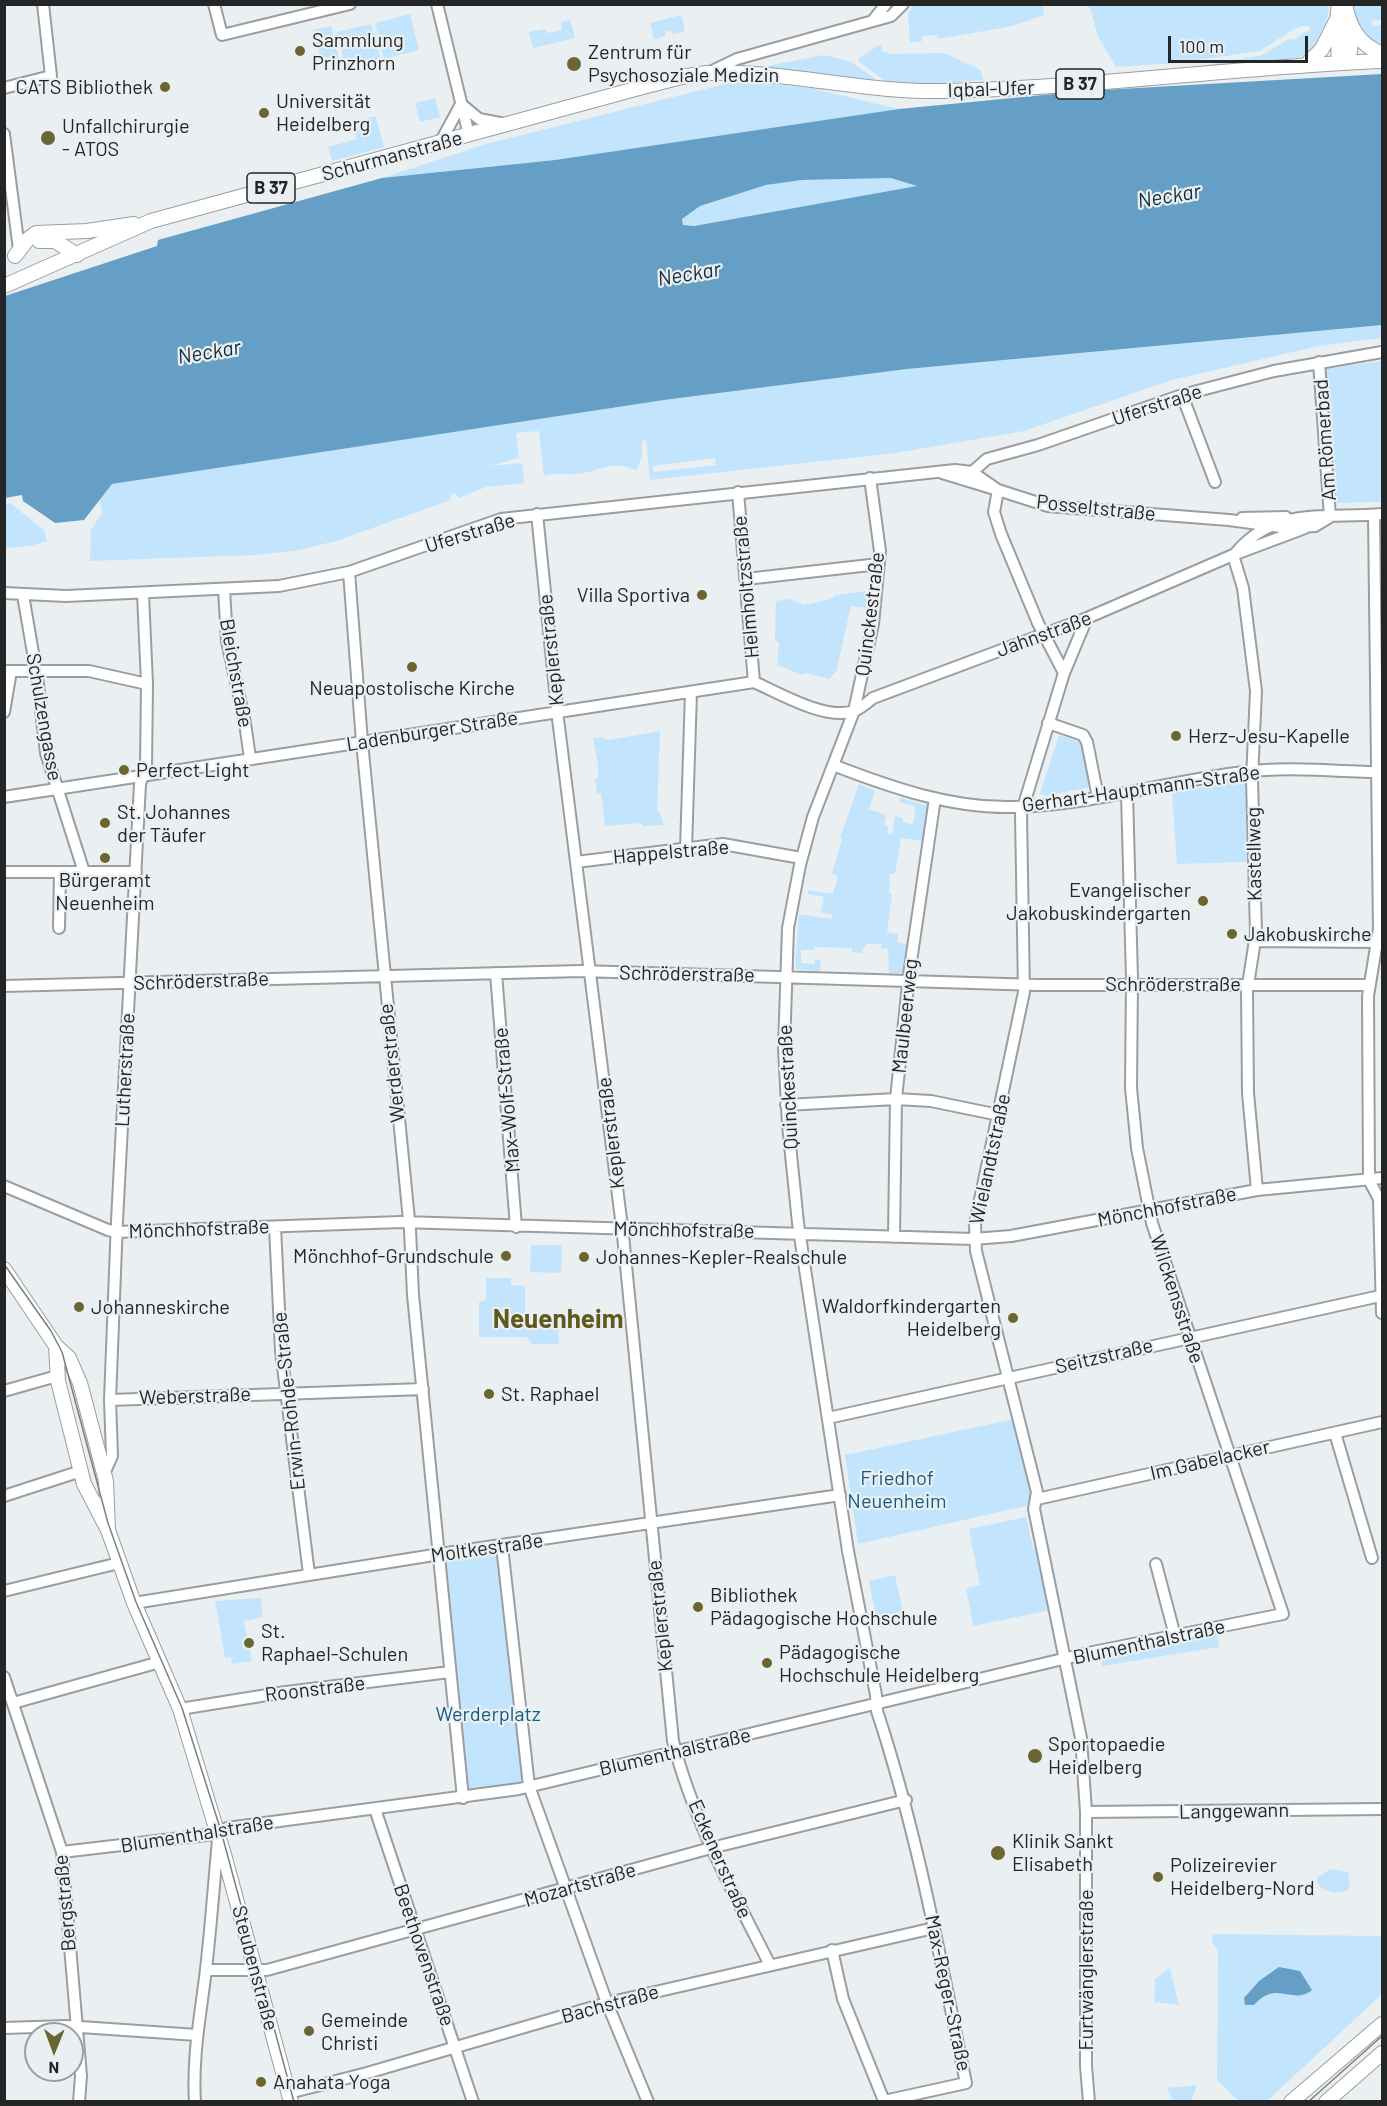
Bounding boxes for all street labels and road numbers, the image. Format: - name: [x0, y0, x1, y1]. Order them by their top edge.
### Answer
- road number: B 37: [1056, 69, 1104, 99]
- street label: Iqbal-Ufer: [947, 75, 1035, 103]
- street label: Schurmanstraße: [319, 126, 465, 186]
- road number: B 37: [247, 173, 295, 203]
- street label: Am Römerbad: [1309, 378, 1341, 502]
- street label: Uferstraße: [1109, 379, 1205, 431]
- street label: Posseltstraße: [1035, 490, 1157, 526]
- street label: Uferstraße: [422, 508, 518, 558]
- street label: Helmholtzstraße: [728, 515, 764, 659]
- street label: Quinckestraße: [850, 551, 890, 677]
- street label: Keplerstraße: [533, 593, 569, 707]
- street label: Jahnstraße: [993, 606, 1095, 662]
- street label: Bleichstraße: [215, 617, 257, 729]
- street label: Schulzengasse: [21, 651, 67, 783]
- street label: Ladenburger Straße: [344, 706, 520, 756]
- street label: Gerhart-Hauptmann-Straße: [1020, 760, 1262, 818]
- street label: Kastellweg: [1241, 807, 1267, 901]
- street label: Happelstraße: [612, 835, 730, 869]
- street label: Maulbeerweg: [887, 957, 923, 1075]
- street label: Schröderstraße: [619, 961, 755, 987]
- street label: Schröderstraße: [133, 967, 269, 995]
- street label: Schröderstraße: [1105, 972, 1241, 996]
- street label: Werderstraße: [374, 1002, 410, 1124]
- street label: Lutherstraße: [110, 1012, 140, 1128]
- street label: Quinckestraße: [773, 1024, 803, 1150]
- street label: Max-Wolf-Straße: [489, 1026, 525, 1174]
- street label: Keplerstraße: [592, 1076, 630, 1190]
- street label: Wielandtstraße: [964, 1091, 1016, 1227]
- street label: Mönchhofstraße: [1095, 1182, 1239, 1232]
- street label: Mönchhofstraße: [128, 1215, 270, 1243]
- street label: Mönchhofstraße: [613, 1217, 755, 1243]
- street label: Wilckensstraße: [1145, 1231, 1209, 1367]
- street label: Erwin-Rohde-Straße: [268, 1311, 310, 1491]
- street label: Seitzstraße: [1053, 1333, 1155, 1379]
- street label: Weberstraße: [139, 1382, 251, 1410]
- street label: Im Gabelacker: [1148, 1435, 1272, 1485]
- street label: Moltkestraße: [429, 1528, 545, 1568]
- street label: Keplerstraße: [642, 1559, 678, 1673]
- street label: Blumenthalstraße: [1071, 1614, 1227, 1670]
- street label: Roonstraße: [263, 1671, 367, 1707]
- street label: Blumenthalstraße: [597, 1723, 753, 1781]
- street label: Eckenerstraße: [683, 1796, 757, 1922]
- street label: Langgewann: [1179, 1798, 1289, 1824]
- street label: Blumenthalstraße: [119, 1810, 275, 1858]
- street label: Bergstraße: [49, 1854, 81, 1952]
- street label: Mozartstraße: [521, 1858, 639, 1912]
- street label: Beethovenstraße: [388, 1881, 460, 2029]
- street label: Furtwänglerstraße: [1074, 1889, 1098, 2051]
- street label: Steubenstraße: [227, 1903, 283, 2033]
- street label: Max-Reger-Straße: [920, 1913, 976, 2073]
- street label: Bachstraße: [559, 1979, 661, 2029]

